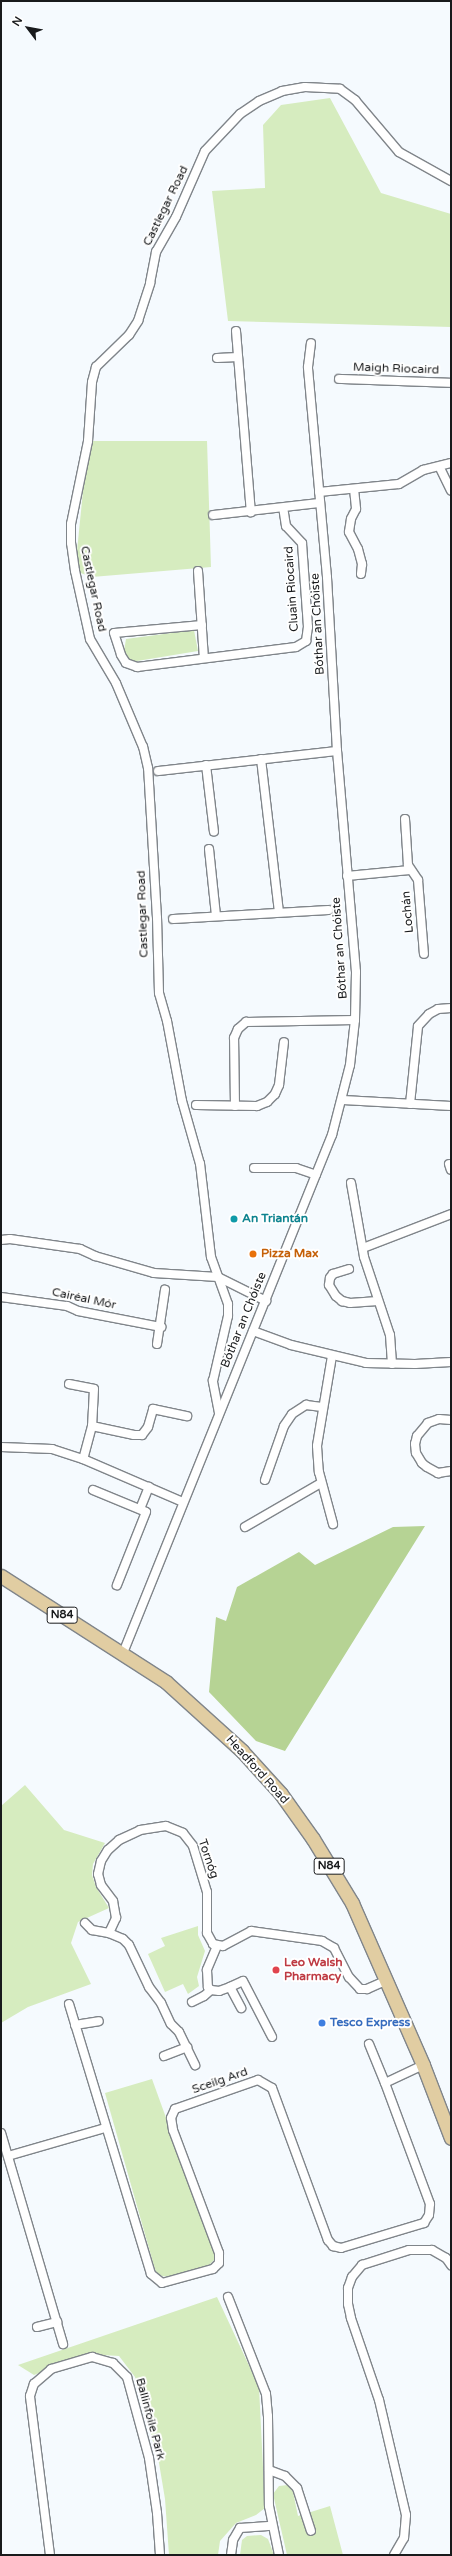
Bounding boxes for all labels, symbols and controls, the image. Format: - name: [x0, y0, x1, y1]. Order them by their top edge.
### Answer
- north arrow: [8, 8, 48, 48]
- text: N: [10, 14, 25, 29]
- street label: Castlegar Road: [140, 164, 192, 248]
- street label: Maigh Riocaird: [353, 360, 439, 378]
- street label: Castlegar Road: [77, 545, 109, 633]
- street label: Cluain Riocaird: [282, 546, 302, 632]
- street label: Bóthar an Chóiste: [308, 573, 328, 675]
- street label: Castlegar Road: [134, 870, 152, 958]
- street label: Lochán: [399, 890, 417, 934]
- street label: Bóthar an Chóiste: [329, 897, 351, 999]
- place label: An Triantán: [242, 1212, 308, 1226]
- marker: An Triantán: [229, 1214, 239, 1224]
- place label: Pizza Max: [261, 1247, 319, 1261]
- marker: Pizza Max: [248, 1249, 258, 1259]
- street label: Bóthar an Chóiste: [218, 1270, 270, 1370]
- street label: Cairéal Mór: [50, 1285, 118, 1313]
- road number: N84: [46, 1606, 78, 1624]
- street label: Headford Road: [223, 1733, 291, 1807]
- street label: Tornóg: [195, 1837, 221, 1881]
- road number: N84: [313, 1857, 345, 1875]
- place label: Leo Walsh Pharmacy: [284, 1956, 343, 1984]
- marker: Leo Walsh Pharmacy: [271, 1965, 281, 1975]
- place label: Tesco Express: [330, 2016, 410, 2030]
- marker: Tesco Express: [317, 2018, 327, 2028]
- street label: Sceilg Ard: [190, 2065, 250, 2097]
- street label: Ballinfoile Park: [132, 2376, 168, 2462]

